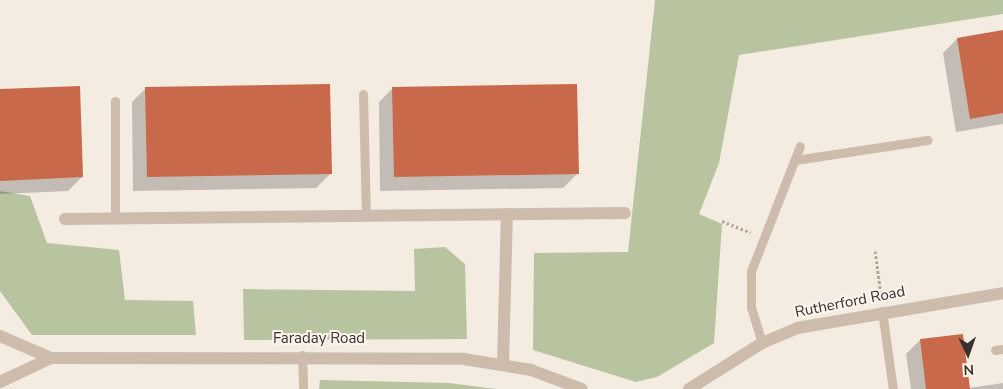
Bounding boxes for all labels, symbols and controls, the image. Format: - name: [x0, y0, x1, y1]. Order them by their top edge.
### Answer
- street label: Rutherford Road: [793, 282, 907, 322]
- north arrow: [943, 329, 993, 379]
- street label: Faraday Road: [273, 330, 365, 348]
- text: N: [963, 360, 975, 379]

